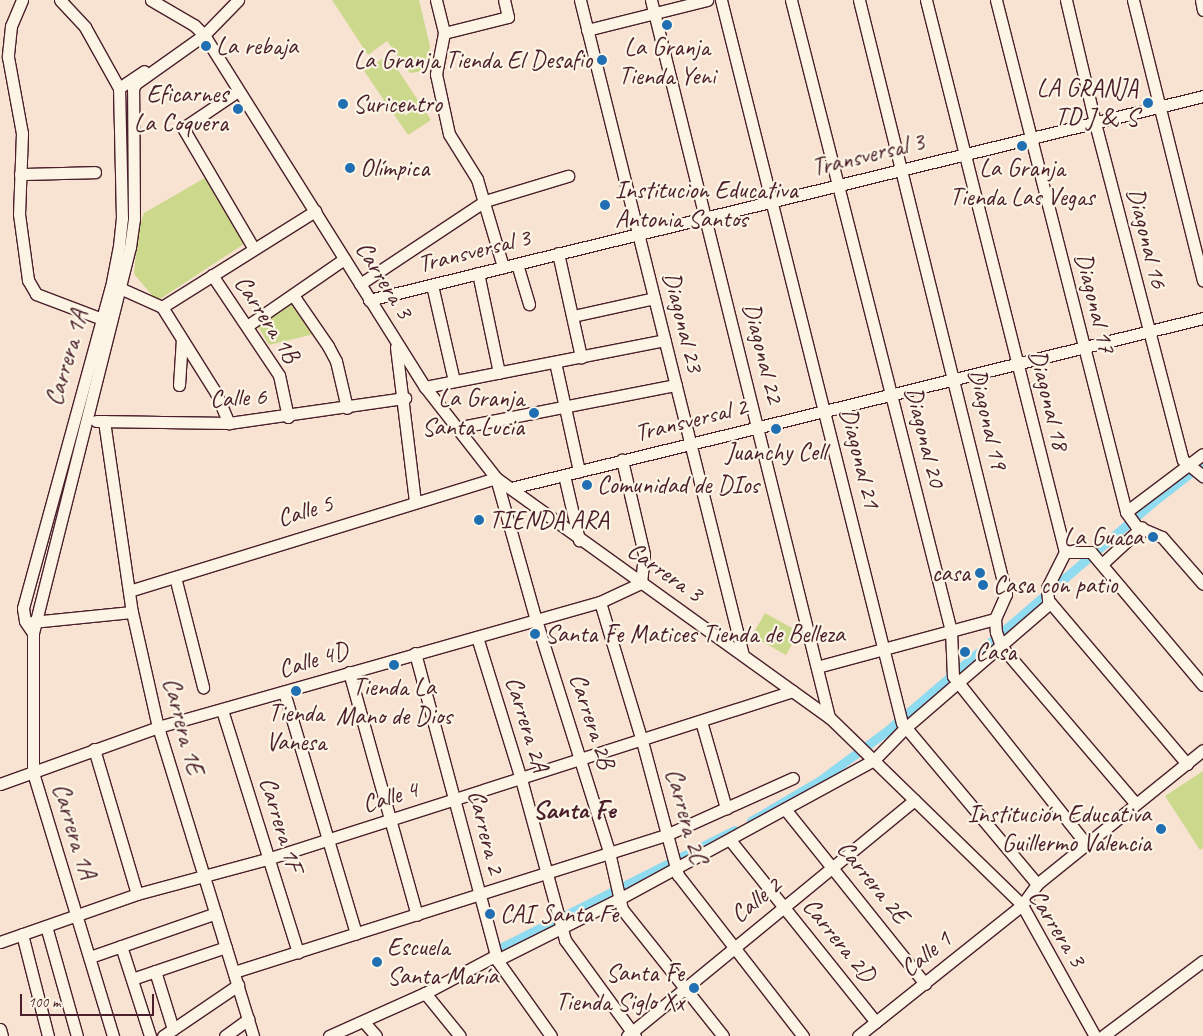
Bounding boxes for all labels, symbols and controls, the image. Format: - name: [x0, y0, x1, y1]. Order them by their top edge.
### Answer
- marker: La Granja Tienda Yeni: [661, 19, 673, 31]
- place label: La rebaja: [216, 31, 297, 61]
- place label: La Granja Tienda Yeni: [619, 33, 715, 92]
- marker: La rebaja: [200, 40, 212, 52]
- place label: La Granja Tienda El Desafio: [353, 45, 592, 75]
- marker: La Granja Tienda El Desafio: [596, 54, 608, 66]
- place label: LA GRANJA TD J &, S: [1037, 74, 1138, 133]
- place label: Eficarnes La Coquera: [133, 80, 228, 139]
- place label: Suricentro: [353, 89, 442, 119]
- marker: LA GRANJA TD J &, S: [1142, 97, 1154, 109]
- marker: Suricentro: [337, 98, 349, 110]
- marker: Eficarnes La Coquera: [232, 103, 244, 115]
- street label: Transversal 3: [809, 127, 927, 183]
- marker: La Granja Tienda Las Vegas: [1016, 140, 1028, 152]
- place label: Olímpica: [360, 153, 429, 183]
- place label: La Granja Tienda Las Vegas: [950, 154, 1094, 213]
- marker: Olímpica: [344, 162, 356, 174]
- place label: Institucion Educativa Antonia Santos: [615, 176, 797, 235]
- street label: Diagonal 16: [1120, 185, 1174, 291]
- marker: Institucion Educativa Antonia Santos: [599, 199, 611, 211]
- street label: Transversal 3: [415, 223, 533, 279]
- street label: Carrera 3: [349, 236, 419, 324]
- street label: Diagonal 17: [1068, 250, 1122, 356]
- street label: Diagonal 23: [656, 269, 710, 375]
- street label: Carrera 1B: [228, 270, 306, 368]
- street label: Diagonal 22: [736, 300, 790, 406]
- street label: Carrera 1A: [39, 307, 95, 409]
- street label: Diagonal 18: [1022, 347, 1076, 453]
- street label: Diagonal 19: [962, 366, 1014, 472]
- street label: Calle 6: [209, 382, 267, 414]
- place label: La Granja Santa Lucia: [423, 384, 524, 443]
- street label: Diagonal 20: [898, 384, 952, 490]
- street label: Transversal 2: [632, 392, 750, 448]
- street label: Diagonal 21: [833, 405, 887, 511]
- marker: La Granja Santa Lucia: [528, 407, 540, 419]
- marker: Juanchy Cell: [770, 423, 782, 435]
- place label: Juanchy Cell: [726, 437, 826, 467]
- place label: Comunidad de DIos: [597, 470, 759, 500]
- marker: Comunidad de DIos: [581, 479, 593, 491]
- street label: Calle 5: [274, 488, 336, 534]
- place label: TIENDA ARA: [489, 505, 609, 535]
- marker: TIENDA ARA: [473, 514, 485, 526]
- place label: La Guaca: [1065, 522, 1143, 552]
- marker: La Guaca: [1147, 531, 1159, 543]
- street label: Carrera 3: [621, 535, 709, 609]
- place label: casa: [932, 558, 970, 588]
- marker: casa: [974, 567, 986, 579]
- place label: Casa con patio: [993, 570, 1117, 600]
- marker: Casa con patio: [977, 579, 989, 591]
- place label: Santa Fe Matices Tienda de Belleza: [545, 619, 844, 649]
- marker: Santa Fe Matices Tienda de Belleza: [529, 628, 541, 640]
- street label: Calle 4D: [275, 635, 351, 685]
- place label: Casa: [975, 637, 1016, 667]
- marker: Casa: [959, 646, 971, 658]
- marker: Tienda La Mano de Dios: [388, 659, 400, 671]
- street label: Carrera 2B: [563, 670, 621, 772]
- place label: Tienda La Mano de Dios: [336, 673, 452, 732]
- street label: Carrera 2A: [498, 673, 556, 775]
- street label: Carrera 1E: [156, 674, 210, 778]
- marker: Tienda Vanesa: [290, 685, 302, 697]
- place label: Tienda Vanesa: [266, 699, 326, 758]
- street label: Carrera 2C: [658, 765, 714, 867]
- street label: Carrera 1F: [253, 773, 309, 875]
- street label: Calle 4: [359, 774, 421, 820]
- street label: Carrera 1A: [45, 780, 103, 882]
- street label: Carrera 2: [461, 787, 511, 877]
- district label: Santa Fe: [533, 794, 615, 826]
- place label: Institución Educativa Guillermo Valencia: [969, 800, 1151, 859]
- marker: Institución Educativa Guillermo Valencia: [1155, 823, 1167, 835]
- street label: Carrera 2E: [830, 834, 916, 930]
- street label: Calle 2: [725, 871, 787, 929]
- street label: Carrera 3: [1022, 884, 1092, 972]
- street label: Carrera 2D: [796, 892, 882, 988]
- place label: CAI Santa Fe: [500, 899, 617, 929]
- marker: CAI Santa Fe: [484, 908, 496, 920]
- street label: Calle 1: [895, 925, 957, 983]
- place label: Escuela Santa María: [387, 933, 499, 992]
- marker: Escuela Santa María: [371, 956, 383, 968]
- place label: Santa Fe Tienda Siglo Xx: [555, 959, 684, 1018]
- marker: Santa Fe Tienda Siglo Xx: [688, 982, 700, 994]
- scale bar: [22, 984, 156, 1016]
- text: 100 m: [28, 993, 60, 1012]

